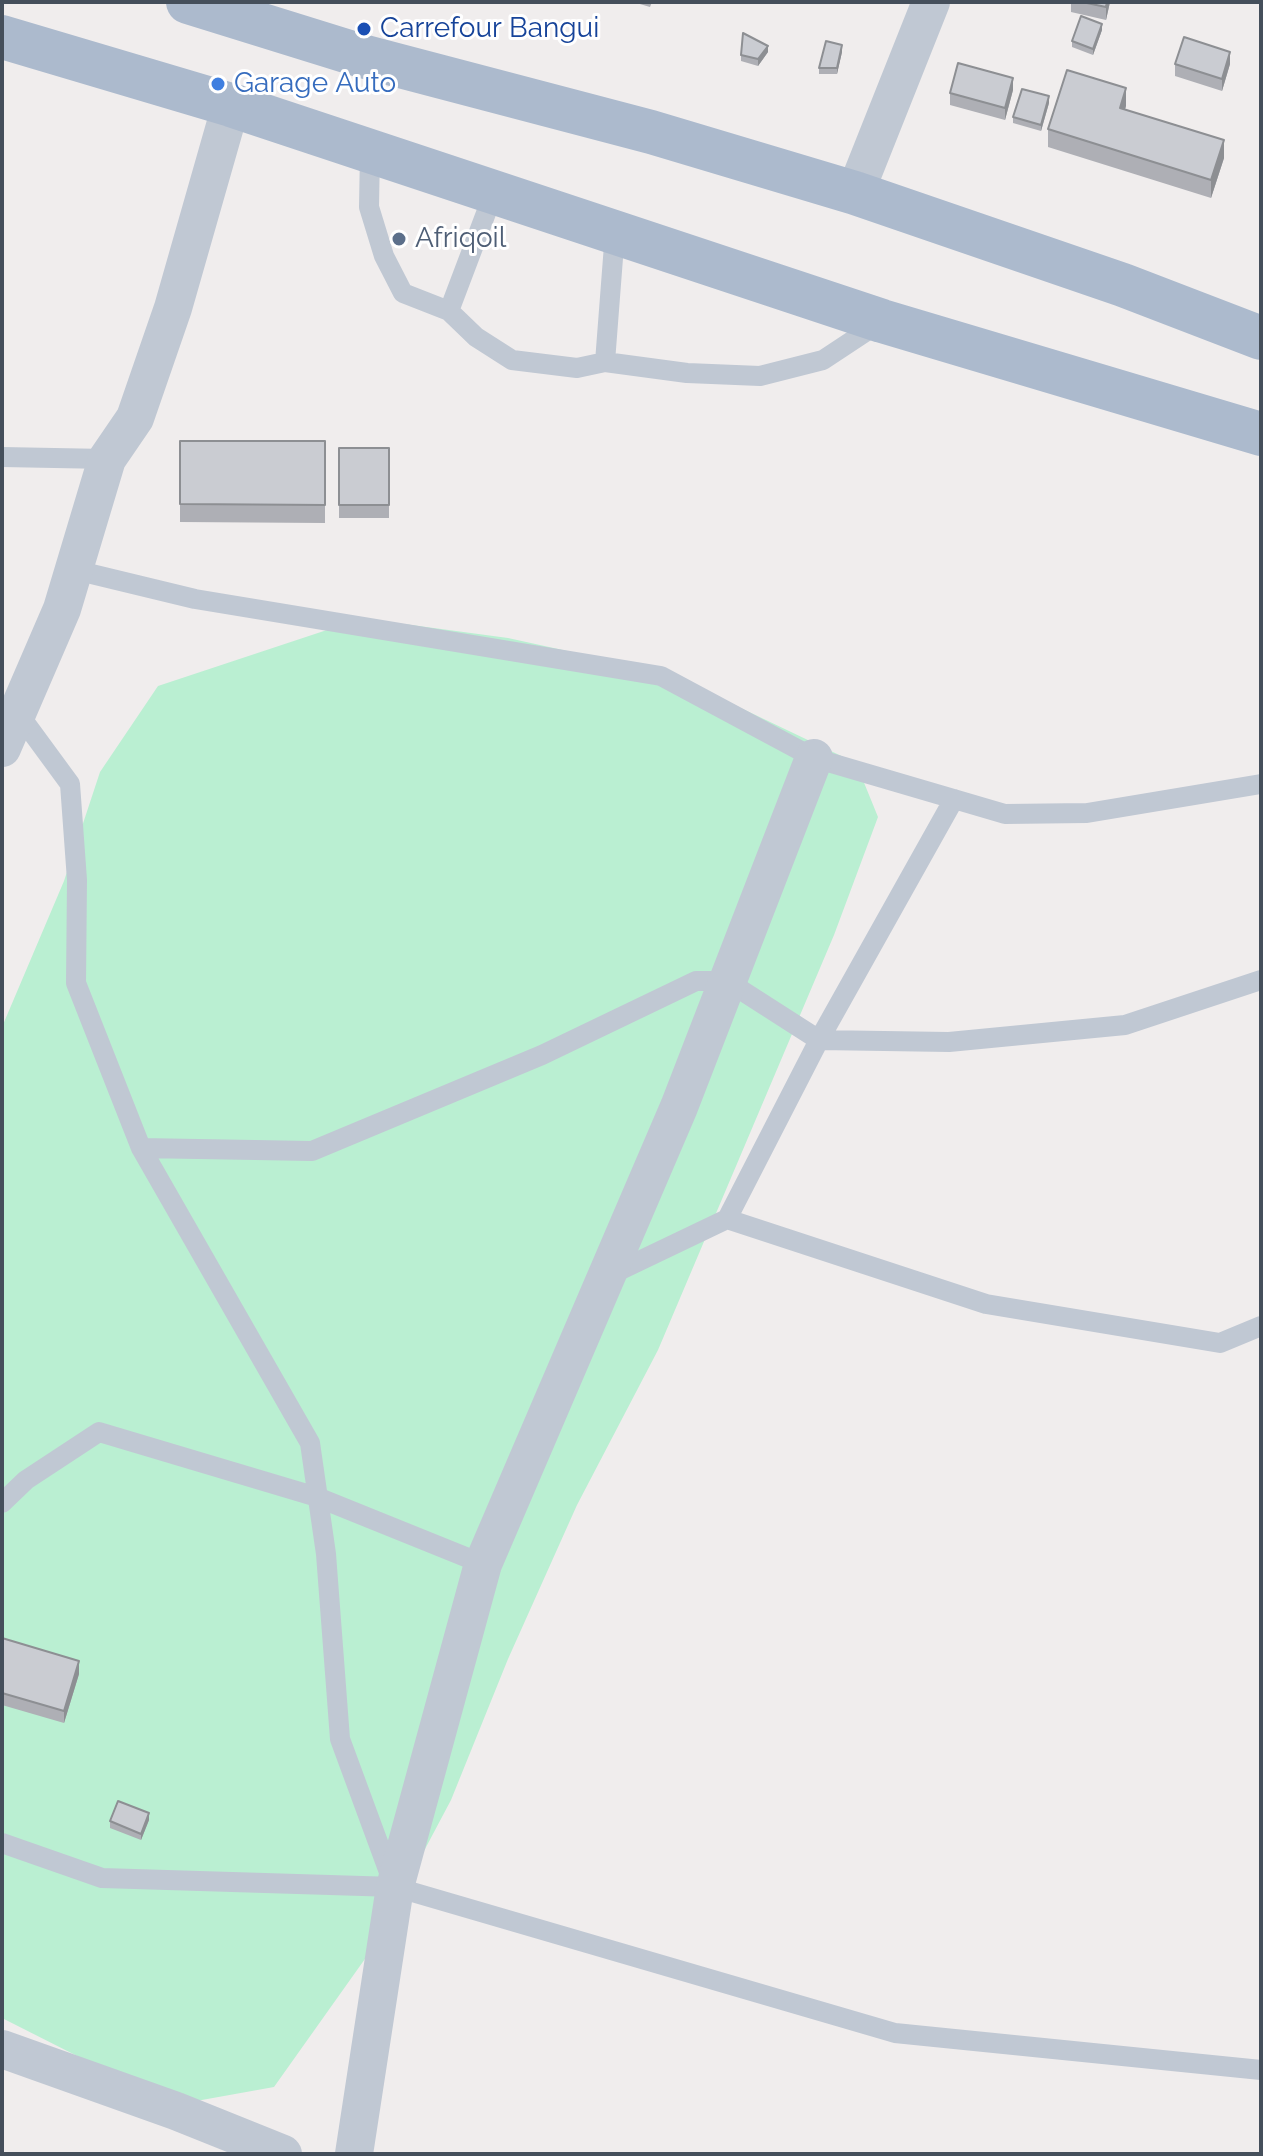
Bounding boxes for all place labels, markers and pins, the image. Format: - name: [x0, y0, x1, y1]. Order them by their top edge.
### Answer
- place label: Carrefour Bangui: [380, 12, 599, 46]
- marker: Carrefour Bangui: [355, 20, 373, 38]
- place label: Garage Auto: [234, 67, 396, 101]
- marker: Garage Auto: [209, 75, 227, 93]
- place label: Afriqoil: [415, 222, 506, 256]
- marker: Afriqoil: [390, 230, 408, 248]

